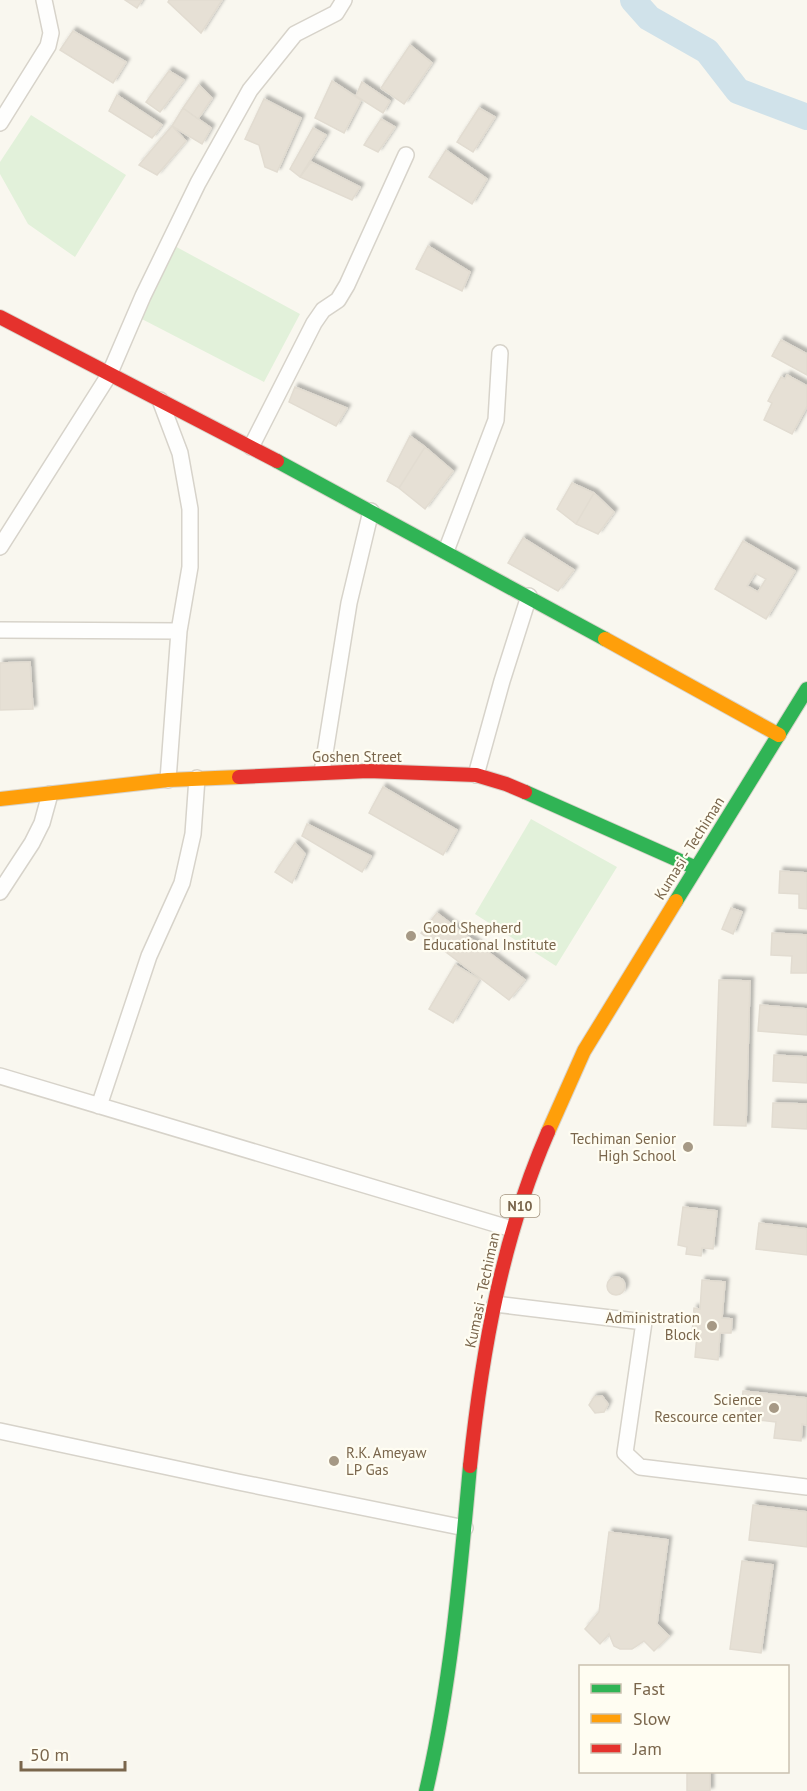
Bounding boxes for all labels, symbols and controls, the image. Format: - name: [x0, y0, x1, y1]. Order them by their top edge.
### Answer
- street label: Goshen Street: [312, 747, 402, 766]
- street label: Kumasi - Techiman: [650, 793, 728, 903]
- place label: Good Shepherd Educational Institute: [423, 918, 556, 954]
- marker: Good Shepherd Educational Institute: [404, 929, 418, 943]
- place label: Techiman Senior High School: [570, 1129, 677, 1165]
- marker: Techiman Senior High School: [681, 1140, 695, 1154]
- road number: N10: [500, 1195, 540, 1217]
- street label: Kumasi - Techiman: [460, 1230, 504, 1350]
- place label: Administration Block: [605, 1308, 701, 1344]
- marker: Administration Block: [705, 1319, 719, 1333]
- place label: Science Rescource center: [654, 1390, 762, 1426]
- marker: Science Rescource center: [767, 1401, 781, 1415]
- place label: R.K. Ameyaw LP Gas: [346, 1443, 427, 1479]
- marker: R.K. Ameyaw LP Gas: [327, 1454, 341, 1468]
- legend: [579, 1665, 789, 1773]
- text: Fast: [633, 1677, 665, 1700]
- text: Slow: [633, 1707, 671, 1730]
- scale bar: [21, 1734, 124, 1772]
- text: Jam: [632, 1737, 662, 1760]
- text: 50 m: [30, 1743, 69, 1766]

